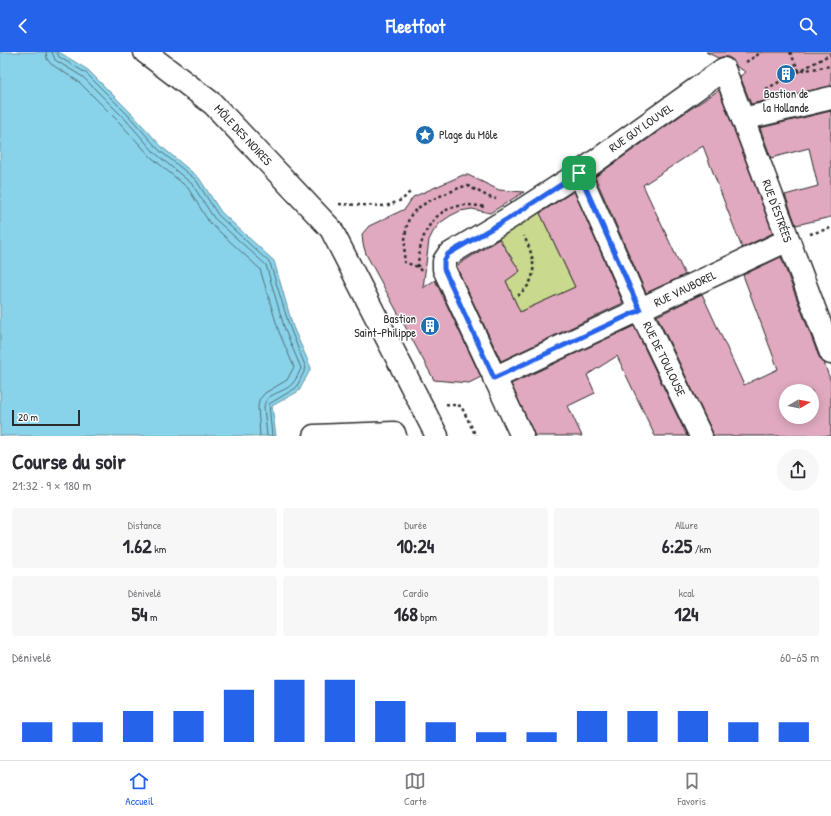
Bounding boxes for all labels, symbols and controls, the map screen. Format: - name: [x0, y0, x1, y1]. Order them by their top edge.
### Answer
- text: Fleetfoot: [386, 14, 445, 39]
- icon: back: [12, 15, 34, 37]
- icon: search: [797, 15, 819, 37]
- building icon: Bastion de la Hollande: [775, 63, 797, 85]
- place label: Bastion de la Hollande: [763, 85, 809, 116]
- street label: RUE GUY LOUVEL: [605, 99, 677, 156]
- street label: MÔLE DES NOIRES: [211, 100, 276, 169]
- place icon: Plage du Môle: [414, 124, 436, 146]
- place label: Plage du Môle: [439, 126, 498, 143]
- pin: [562, 156, 596, 190]
- icon: arrive: [568, 162, 590, 184]
- street label: RUE D'ESTRÉES: [758, 177, 797, 245]
- street label: RUE VAUBOREL: [651, 266, 719, 311]
- place label: Bastion Saint-Philippe: [354, 310, 416, 341]
- building icon: Bastion Saint-Philippe: [419, 315, 441, 337]
- street label: RUE DE TOULOUSE: [639, 319, 690, 400]
- north arrow: [779, 384, 819, 424]
- map controls: [779, 384, 819, 424]
- scale bar: [12, 408, 80, 427]
- text: 20 m: [18, 410, 38, 424]
- text: Course du soir: [12, 446, 126, 476]
- button: share: [777, 449, 819, 491]
- text: 21:32 · 9 × 180 m: [12, 476, 91, 494]
- text: Distance: [128, 518, 161, 532]
- text: Durée: [404, 518, 427, 532]
- text: Allure: [675, 518, 698, 532]
- text: 1.62: [123, 532, 152, 559]
- text: 10:24: [397, 532, 434, 559]
- text: 6:25: [662, 532, 692, 559]
- text: km: [152, 542, 166, 556]
- text: /km: [692, 542, 711, 556]
- text: Dénivelé: [128, 586, 161, 600]
- text: Cardio: [403, 586, 428, 600]
- text: kcal: [678, 586, 695, 600]
- text: 54: [132, 600, 147, 627]
- text: 168: [394, 600, 418, 627]
- text: 124: [674, 600, 699, 627]
- text: m: [147, 610, 157, 624]
- text: bpm: [418, 610, 437, 624]
- text: Dénivelé: [12, 648, 51, 666]
- text: 60–65 m: [780, 648, 819, 666]
- tab: Accueil: [125, 770, 153, 808]
- tab: Carte: [404, 770, 427, 808]
- tab: Favoris: [677, 770, 706, 808]

